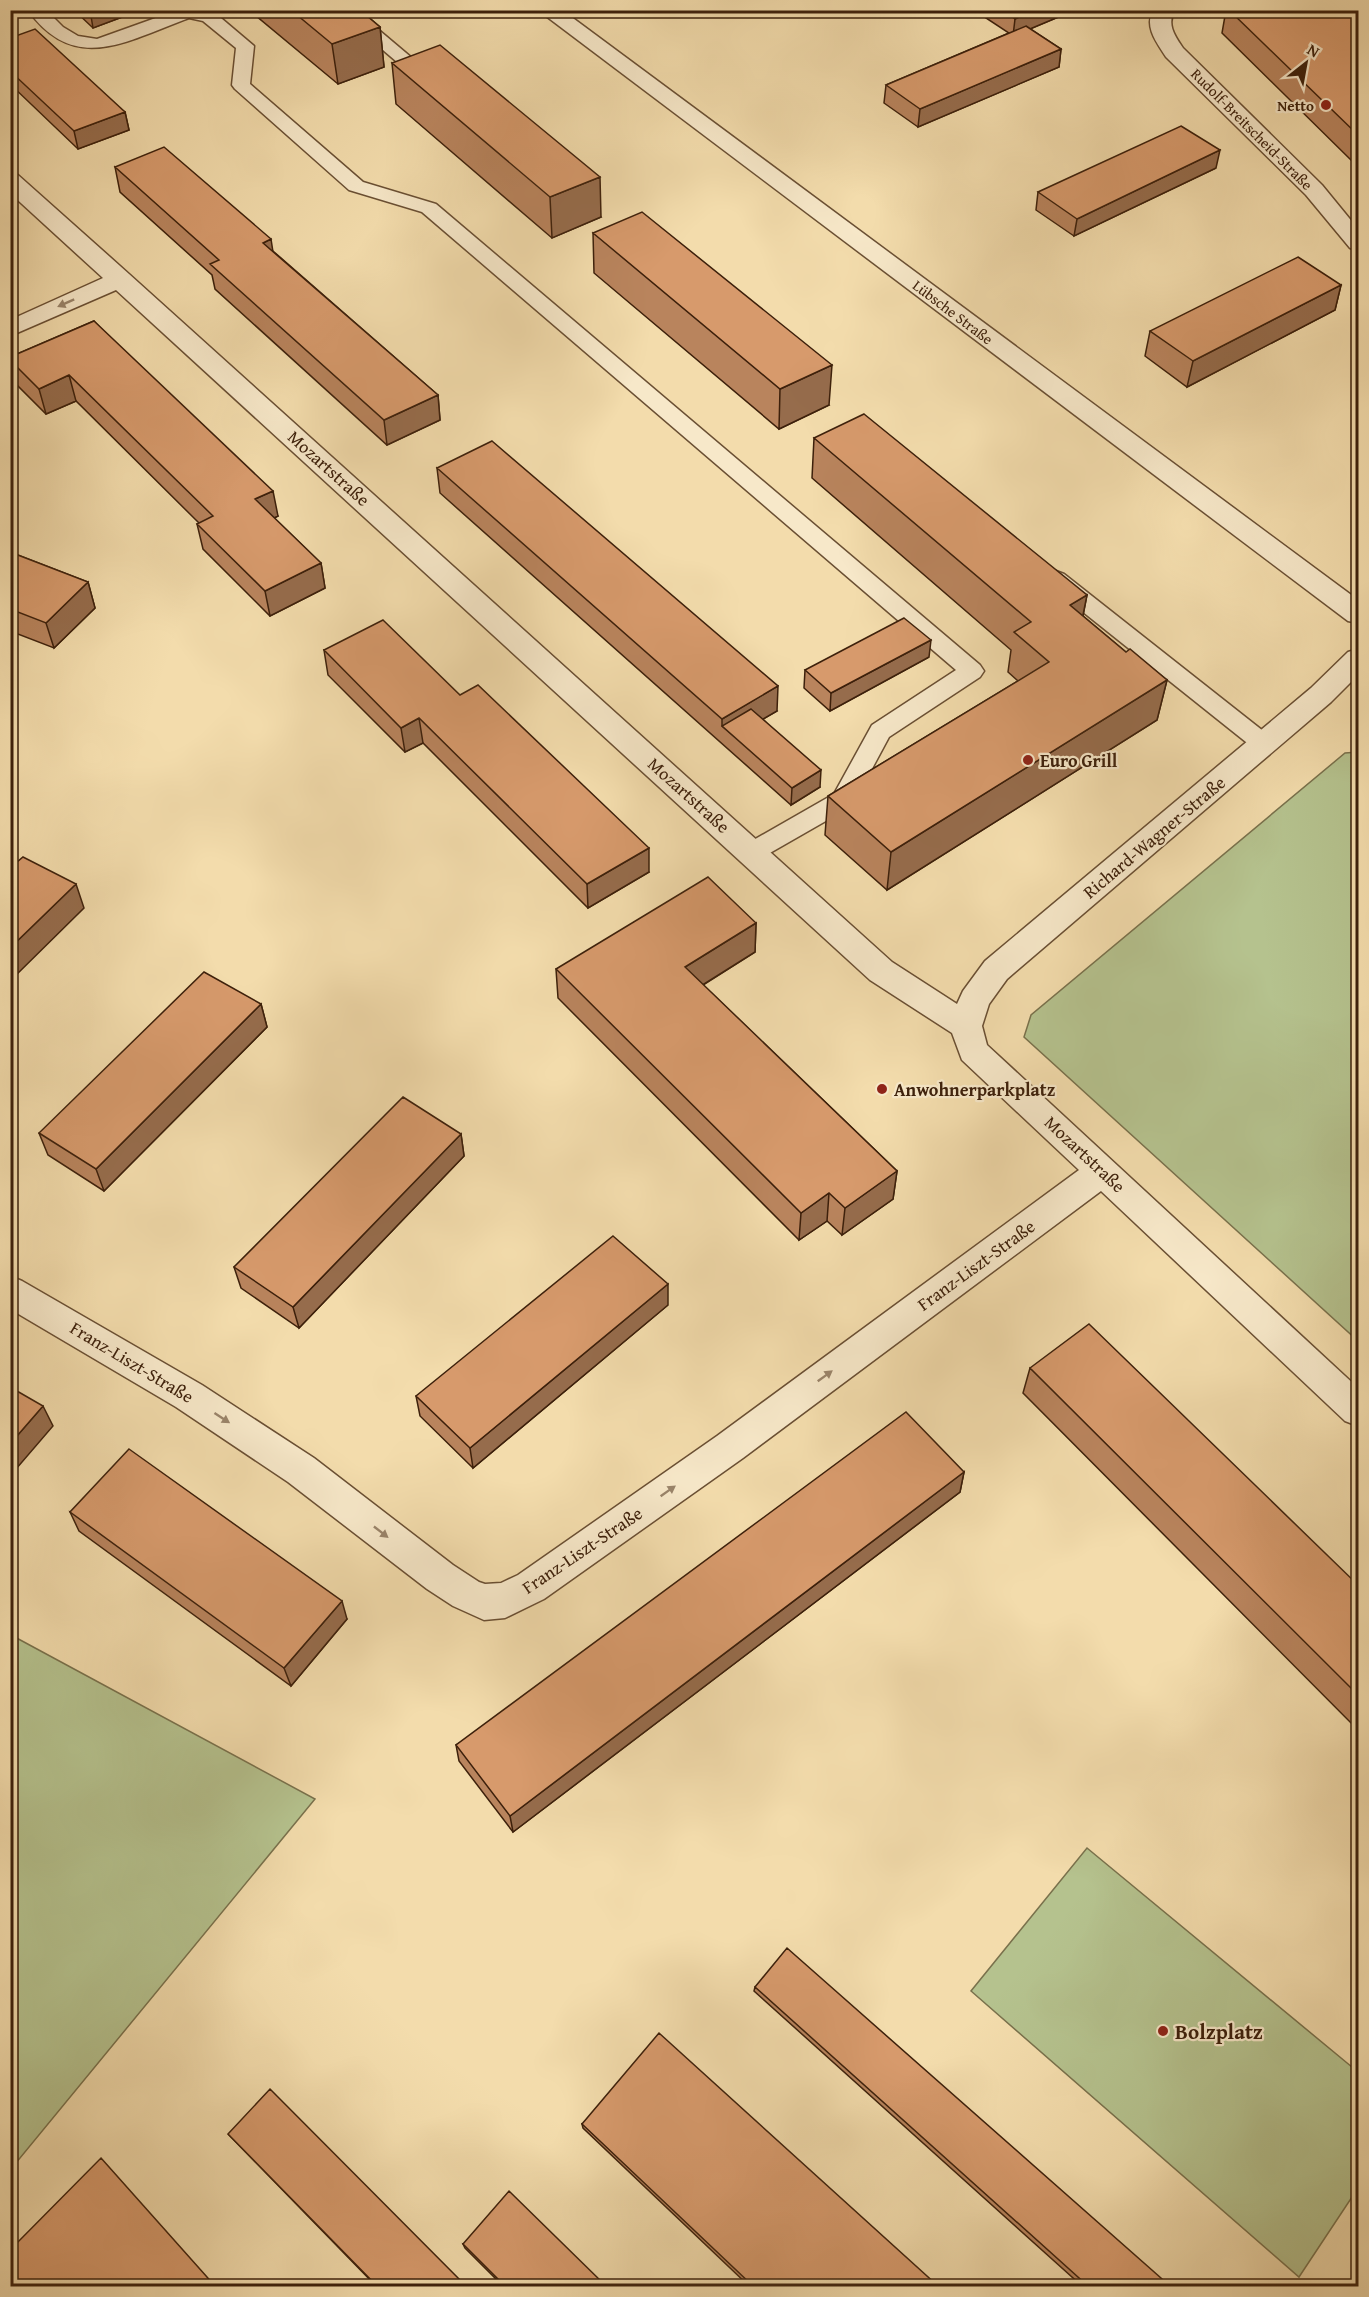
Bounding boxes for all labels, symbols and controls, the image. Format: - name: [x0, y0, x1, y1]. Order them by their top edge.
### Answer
- north arrow: [1276, 33, 1336, 93]
- text: N: [1303, 37, 1325, 63]
- street label: Rudolf-Breitscheid-Straße: [1186, 63, 1318, 195]
- place label: Netto: [1277, 95, 1314, 116]
- marker: Netto: [1319, 98, 1333, 112]
- street label: Lübsche Straße: [908, 275, 998, 349]
- one-way arrow: [57, 298, 75, 308]
- street label: Mozartstraße: [282, 424, 376, 512]
- place label: Euro Grill: [1040, 747, 1118, 774]
- street label: Mozartstraße: [642, 751, 736, 839]
- marker: Euro Grill: [1021, 753, 1035, 767]
- street label: Richard-Wagner-Straße: [1077, 769, 1231, 905]
- place label: Anwohnerparkplatz: [894, 1076, 1056, 1103]
- marker: Anwohnerparkplatz: [875, 1082, 889, 1096]
- street label: Mozartstraße: [1038, 1109, 1132, 1199]
- street label: Franz-Liszt-Straße: [911, 1213, 1041, 1317]
- street label: Franz-Liszt-Straße: [65, 1314, 199, 1410]
- one-way arrow: [818, 1371, 833, 1383]
- one-way arrow: [214, 1413, 231, 1424]
- one-way arrow: [659, 1485, 675, 1497]
- street label: Franz-Liszt-Straße: [516, 1500, 648, 1600]
- one-way arrow: [373, 1525, 389, 1538]
- place label: Bolzplatz: [1175, 2016, 1263, 2047]
- marker: Bolzplatz: [1156, 2024, 1170, 2038]

